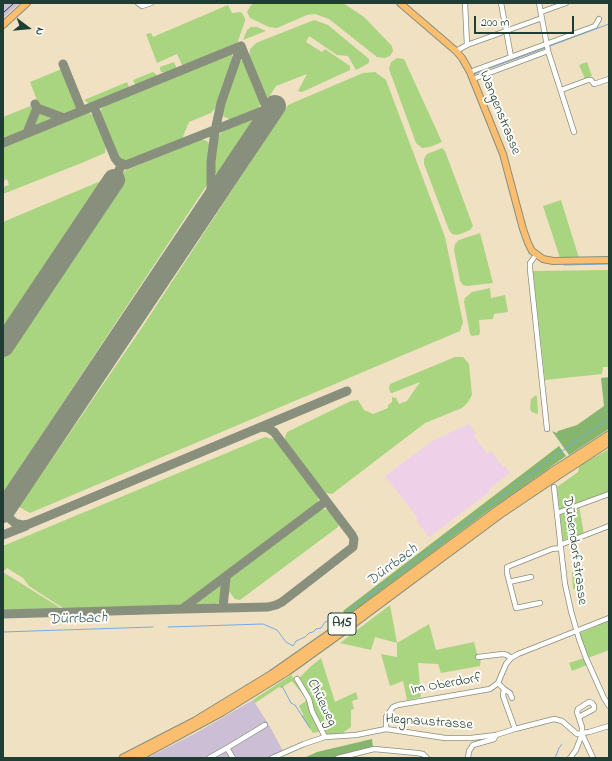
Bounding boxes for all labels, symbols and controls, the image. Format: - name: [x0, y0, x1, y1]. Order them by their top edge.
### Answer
- north arrow: [8, 8, 48, 48]
- scale bar: [476, 8, 576, 34]
- text: 200 m: [481, 14, 510, 32]
- text: N: [31, 26, 48, 37]
- street label: Wangenstrasse: [475, 69, 523, 157]
- street label: Dübendorfstrasse: [558, 496, 590, 606]
- water label: Dürrbach: [364, 541, 422, 591]
- water label: Dürrbach: [48, 610, 108, 630]
- road number: A15: [328, 613, 356, 635]
- street label: Im Oberdorf: [410, 671, 482, 699]
- street label: Chüeweg: [302, 677, 340, 729]
- street label: Hegnaustrasse: [385, 712, 473, 734]

